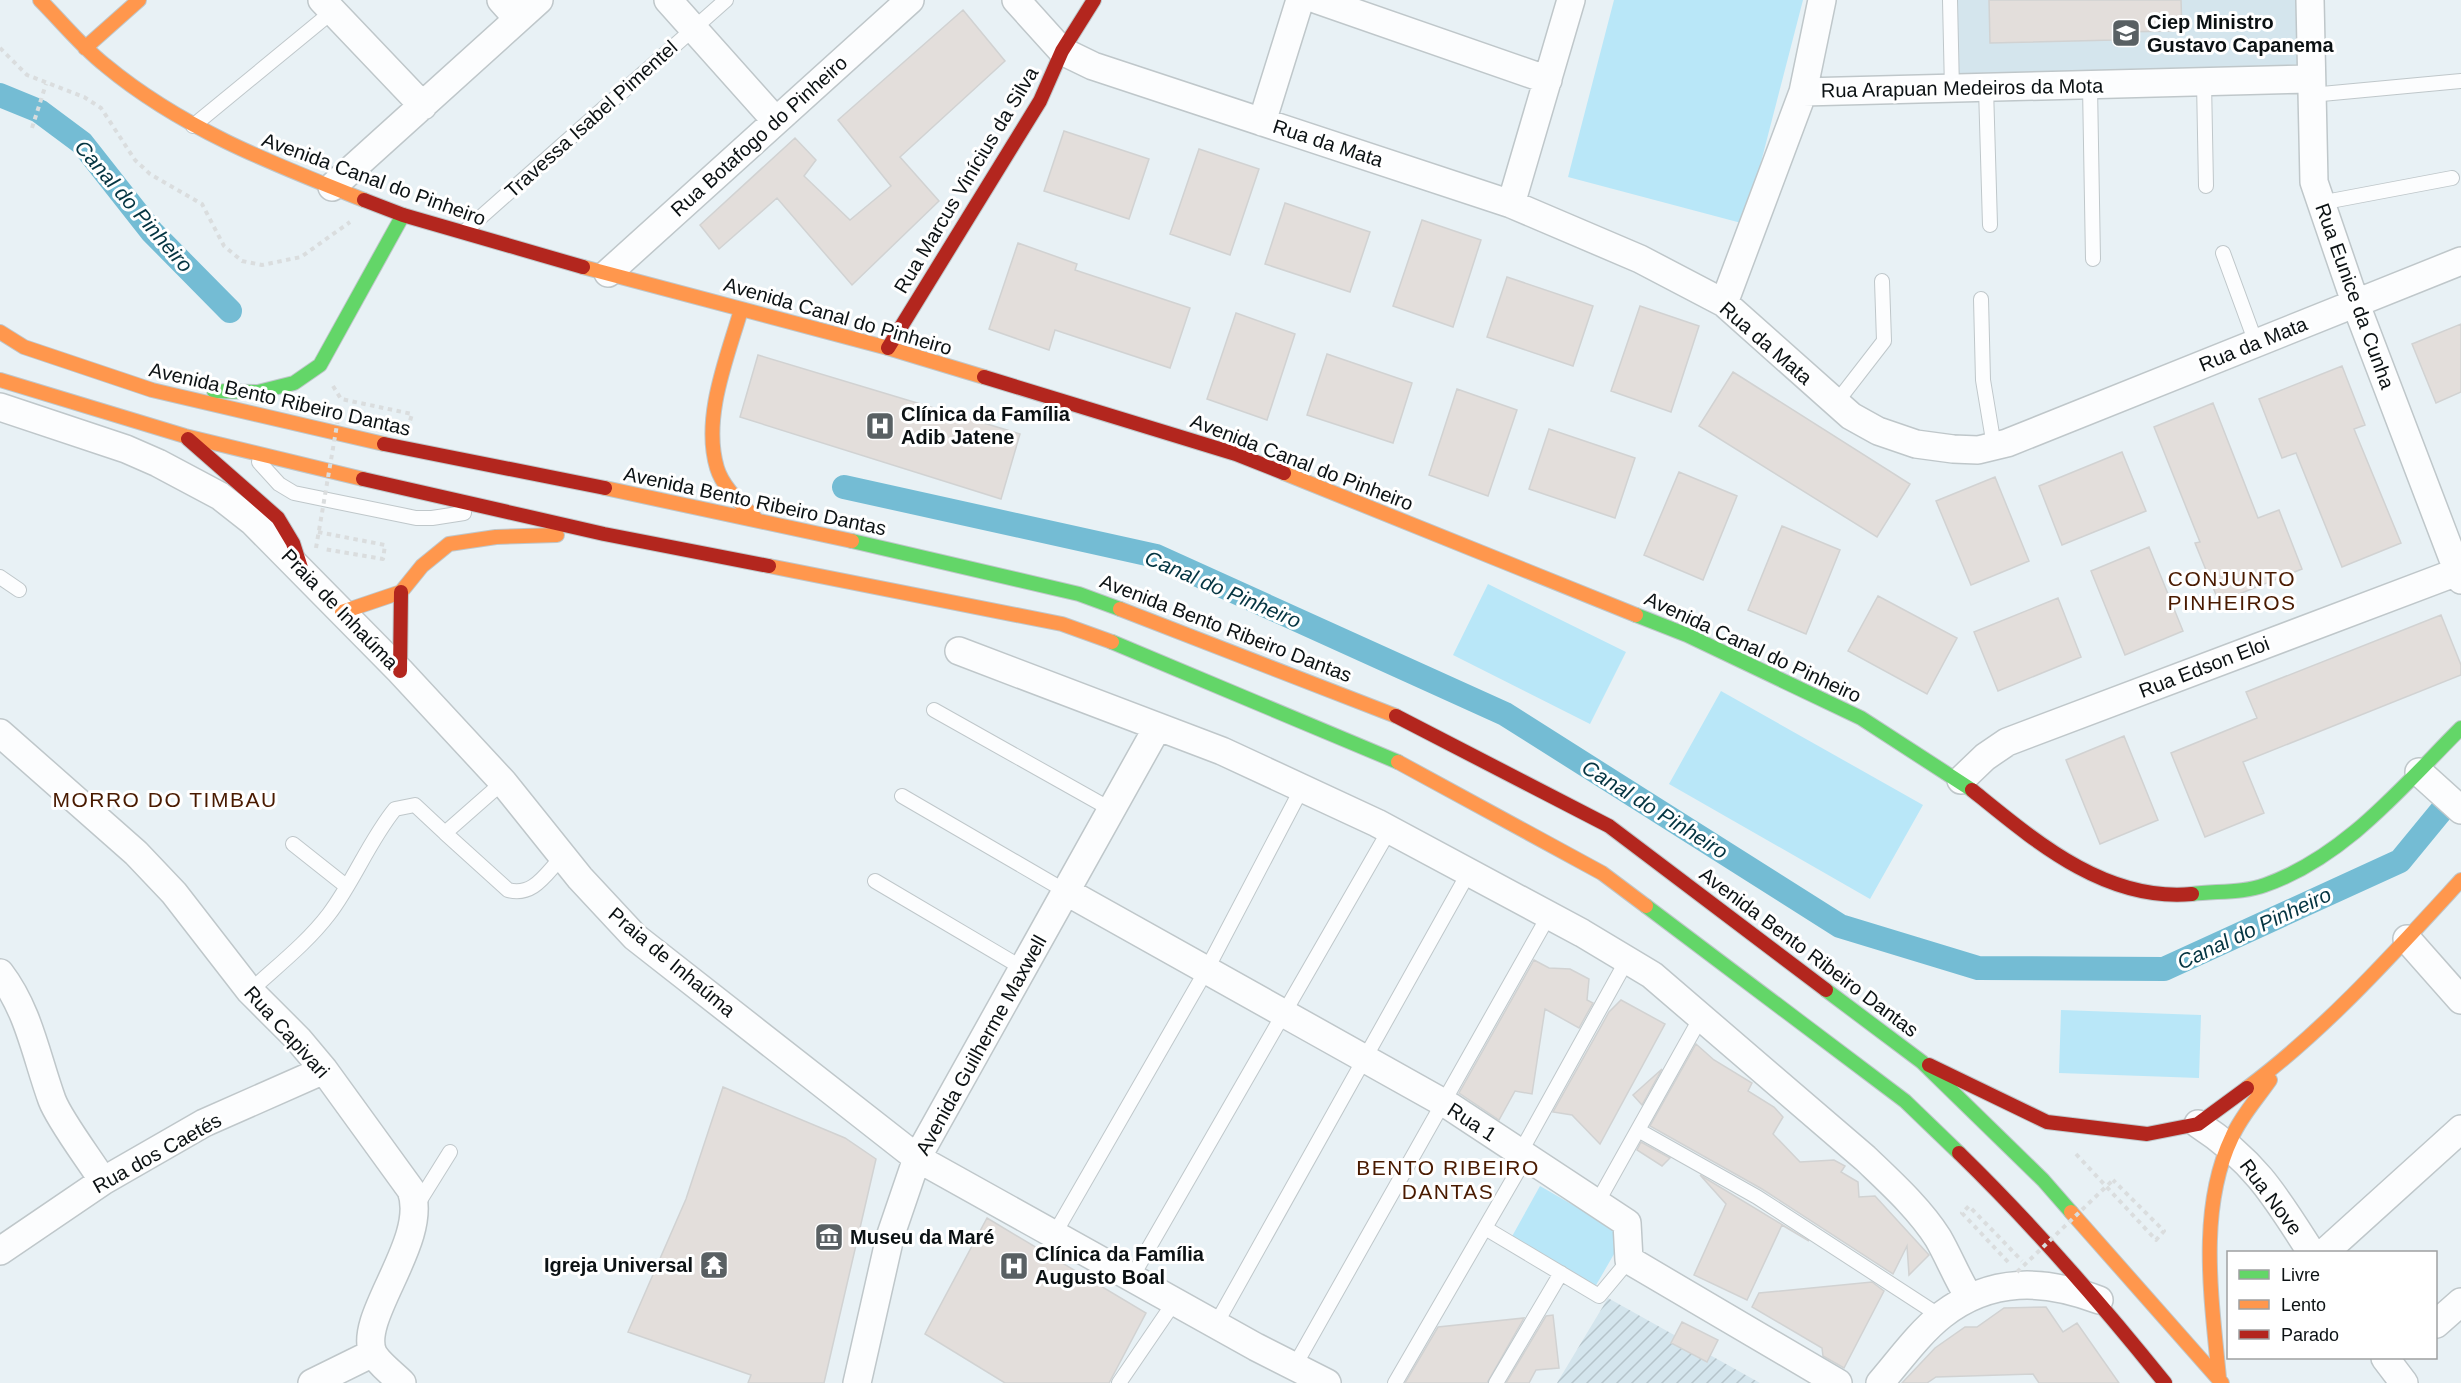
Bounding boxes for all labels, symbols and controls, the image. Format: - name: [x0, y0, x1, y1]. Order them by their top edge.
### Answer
- place label: Ciep Ministro Gustavo Capanema: [2147, 11, 2335, 56]
- school or university icon: Ciep Ministro Gustavo Capanema: [2110, 17, 2142, 49]
- street label: Travessa Isabel Pimentel: [500, 36, 682, 202]
- street label: Rua Botafogo do Pinheiro: [667, 51, 851, 221]
- street label: Rua Marcus Vinícius da Silva: [890, 62, 1043, 297]
- street label: Rua Arapuan Medeiros da Mota: [1821, 75, 2104, 101]
- street label: Rua da Mata: [1270, 115, 1387, 171]
- street label: Avenida Canal do Pinheiro: [259, 128, 489, 230]
- water label: Canal do Pinheiro: [71, 135, 198, 277]
- street label: Rua Eunice da Cunha: [2311, 200, 2399, 393]
- street label: Avenida Canal do Pinheiro: [721, 273, 955, 359]
- street label: Rua da Mata: [1716, 297, 1817, 389]
- street label: Rua da Mata: [2196, 312, 2311, 376]
- street label: Avenida Bento Ribeiro Dantas: [147, 358, 413, 440]
- place label: Clínica da Família Adib Jatene: [901, 403, 1071, 448]
- street label: Avenida Canal do Pinheiro: [1188, 409, 1416, 515]
- hospital icon: Clínica da Família Adib Jatene: [864, 410, 896, 442]
- street label: Avenida Bento Ribeiro Dantas: [622, 462, 888, 540]
- street label: Praia de Inhaúma: [277, 545, 403, 674]
- water label: Canal do Pinheiro: [1142, 546, 1305, 632]
- district label: CONJUNTO PINHEIROS: [2167, 567, 2297, 614]
- street label: Avenida Bento Ribeiro Dantas: [1097, 570, 1355, 686]
- street label: Avenida Canal do Pinheiro: [1641, 587, 1865, 707]
- street label: Rua Edson Eloi: [2136, 632, 2272, 702]
- water label: Canal do Pinheiro: [1578, 755, 1732, 863]
- district label: MORRO DO TIMBAU: [52, 788, 278, 811]
- street label: Avenida Bento Ribeiro Dantas: [1696, 863, 1922, 1041]
- water label: Canal do Pinheiro: [2173, 882, 2335, 974]
- street label: Praia de Inhaúma: [604, 903, 740, 1022]
- street label: Avenida Guilherme Maxwell: [911, 931, 1051, 1159]
- street label: Rua Capivari: [240, 982, 334, 1082]
- street label: Rua 1: [1444, 1098, 1500, 1146]
- street label: Rua dos Caetés: [89, 1109, 225, 1197]
- street label: Rua Nove: [2235, 1155, 2307, 1239]
- district label: BENTO RIBEIRO DANTAS: [1356, 1156, 1540, 1203]
- museum icon: Museu da Maré: [813, 1221, 845, 1253]
- place label: Museu da Maré: [850, 1226, 994, 1248]
- place label: Clínica da Família Augusto Boal: [1035, 1243, 1205, 1288]
- temple icon: Igreja Universal: [698, 1249, 730, 1281]
- hospital icon: Clínica da Família Augusto Boal: [998, 1250, 1030, 1282]
- legend: [2227, 1251, 2437, 1359]
- place label: Igreja Universal: [544, 1254, 693, 1276]
- text: Livre: [2281, 1265, 2320, 1285]
- text: Lento: [2281, 1295, 2326, 1315]
- text: Parado: [2281, 1325, 2339, 1345]

